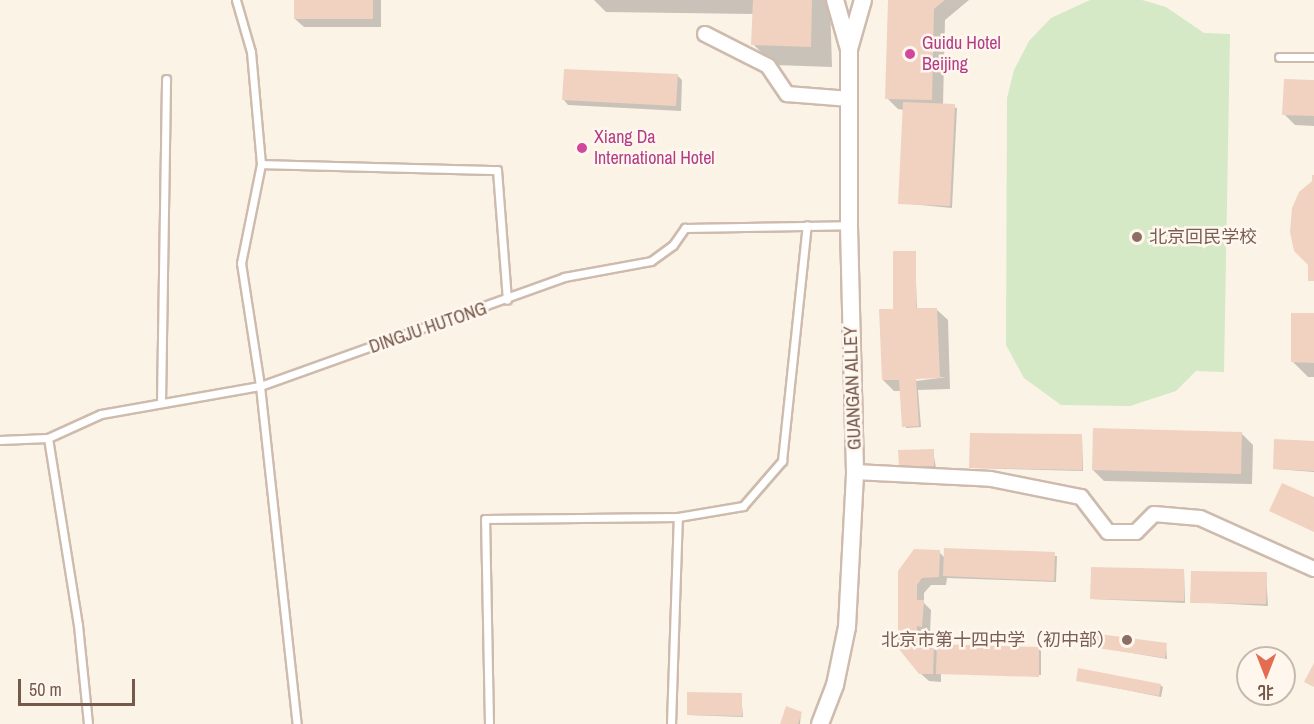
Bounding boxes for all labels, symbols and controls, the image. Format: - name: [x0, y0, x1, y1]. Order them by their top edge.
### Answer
- place label: Guidu Hotel Beijing: [922, 33, 1001, 76]
- marker: Guidu Hotel Beijing: [903, 47, 917, 61]
- place label: Xiang Da International Hotel: [594, 127, 715, 170]
- marker: Xiang Da International Hotel: [575, 141, 589, 155]
- place label: 北京回民学校: [1149, 226, 1257, 248]
- marker: 北京回民学校: [1130, 230, 1144, 244]
- street label: DINGJU HUTONG: [366, 298, 490, 358]
- street label: GUANGAN ALLEY: [840, 325, 866, 451]
- place label: 北京市第十四中学（初中部）: [881, 629, 1115, 651]
- marker: 北京市第十四中学（初中部）: [1120, 633, 1134, 647]
- north arrow: [1236, 646, 1296, 706]
- scale bar: [21, 667, 138, 705]
- text: 50 m: [29, 677, 62, 702]
- text: 北: [1258, 681, 1274, 703]

